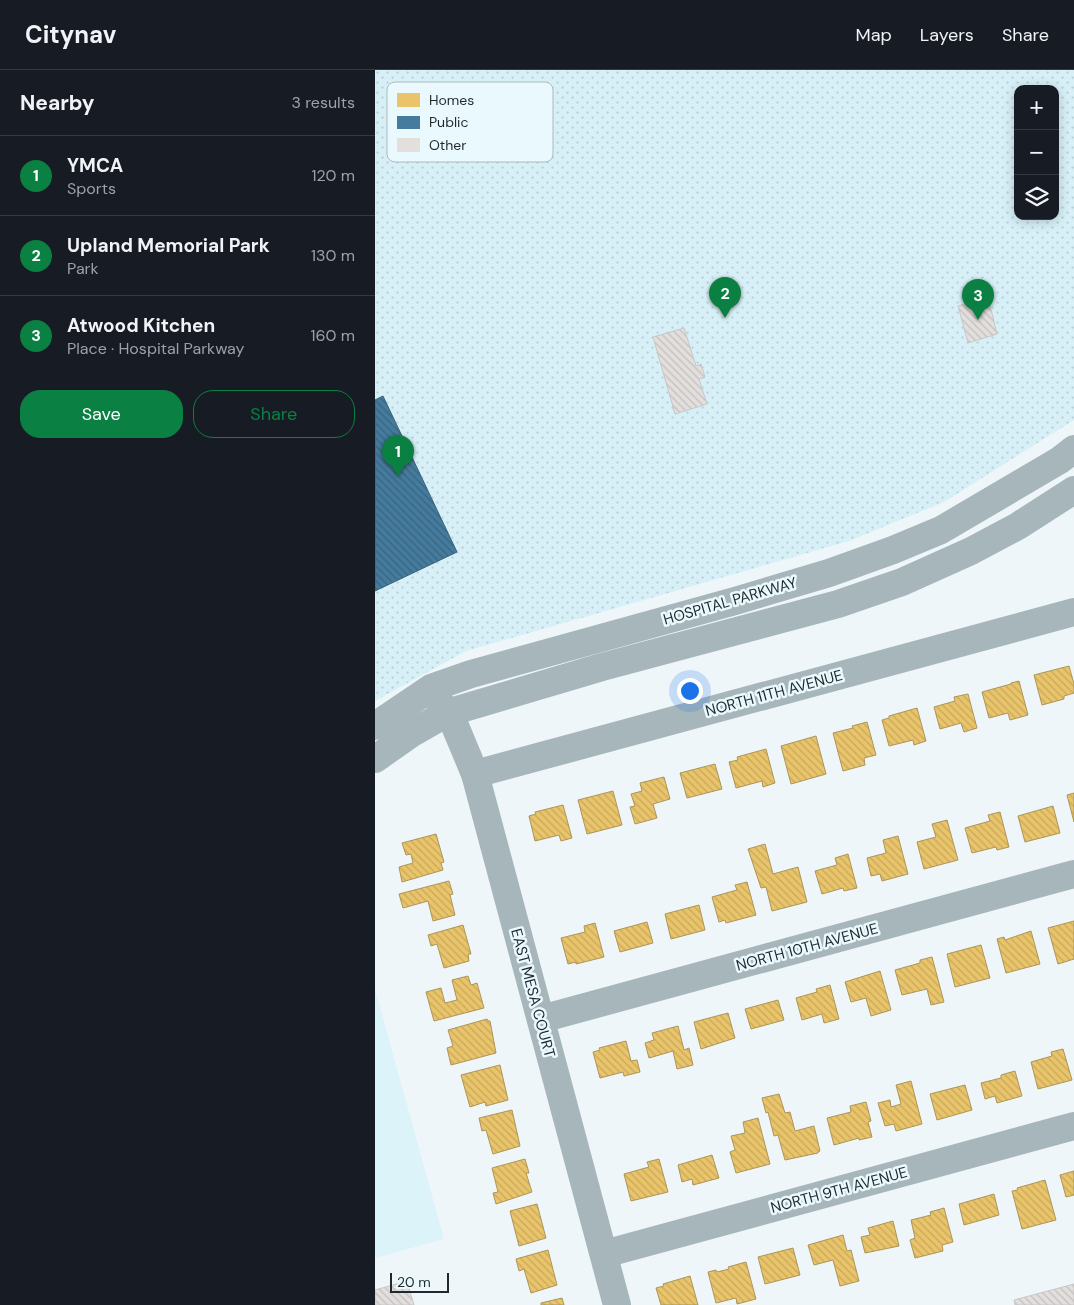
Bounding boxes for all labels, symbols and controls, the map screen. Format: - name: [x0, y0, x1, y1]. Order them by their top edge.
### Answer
- text: Citynav: [25, 19, 116, 50]
- text: Map: [856, 23, 892, 47]
- text: Layers: [920, 23, 974, 47]
- text: Share: [1002, 23, 1049, 47]
- legend: [387, 82, 553, 162]
- map controls: [1014, 85, 1059, 220]
- button: +: [1014, 85, 1059, 130]
- text: Nearby: [20, 89, 94, 117]
- text: Homes: [429, 91, 474, 109]
- text: 3 results: [292, 92, 355, 113]
- text: Public: [429, 113, 468, 131]
- button: −: [1014, 130, 1059, 175]
- text: Other: [429, 136, 467, 154]
- text: YMCA: [67, 153, 123, 178]
- text: 1: [33, 165, 39, 186]
- text: 120 m: [311, 165, 355, 186]
- button: layers: [1014, 175, 1059, 220]
- text: Sports: [67, 178, 116, 199]
- text: Upland Memorial Park: [67, 233, 270, 258]
- text: 2: [31, 245, 41, 266]
- text: 130 m: [311, 245, 355, 266]
- text: Park: [67, 258, 99, 279]
- pin: 2: [709, 277, 741, 318]
- pin: 3: [962, 279, 994, 320]
- text: Atwood Kitchen: [67, 313, 215, 338]
- text: 3: [31, 325, 41, 346]
- text: 160 m: [311, 325, 355, 346]
- text: Place · Hospital Parkway: [67, 338, 244, 359]
- button: Save: [20, 390, 183, 438]
- button: Share: [193, 390, 355, 438]
- pin: 1: [382, 435, 414, 476]
- street label: HOSPITAL PARKWAY: [661, 572, 799, 630]
- street label: NORTH 11TH AVENUE: [703, 665, 845, 721]
- your location: [677, 678, 703, 704]
- street label: NORTH 10TH AVENUE: [734, 918, 880, 976]
- street label: EAST MESA COURT: [506, 926, 560, 1060]
- street label: NORTH 9TH AVENUE: [768, 1162, 910, 1218]
- scale bar: [390, 1270, 449, 1293]
- text: 20 m: [397, 1273, 431, 1291]

